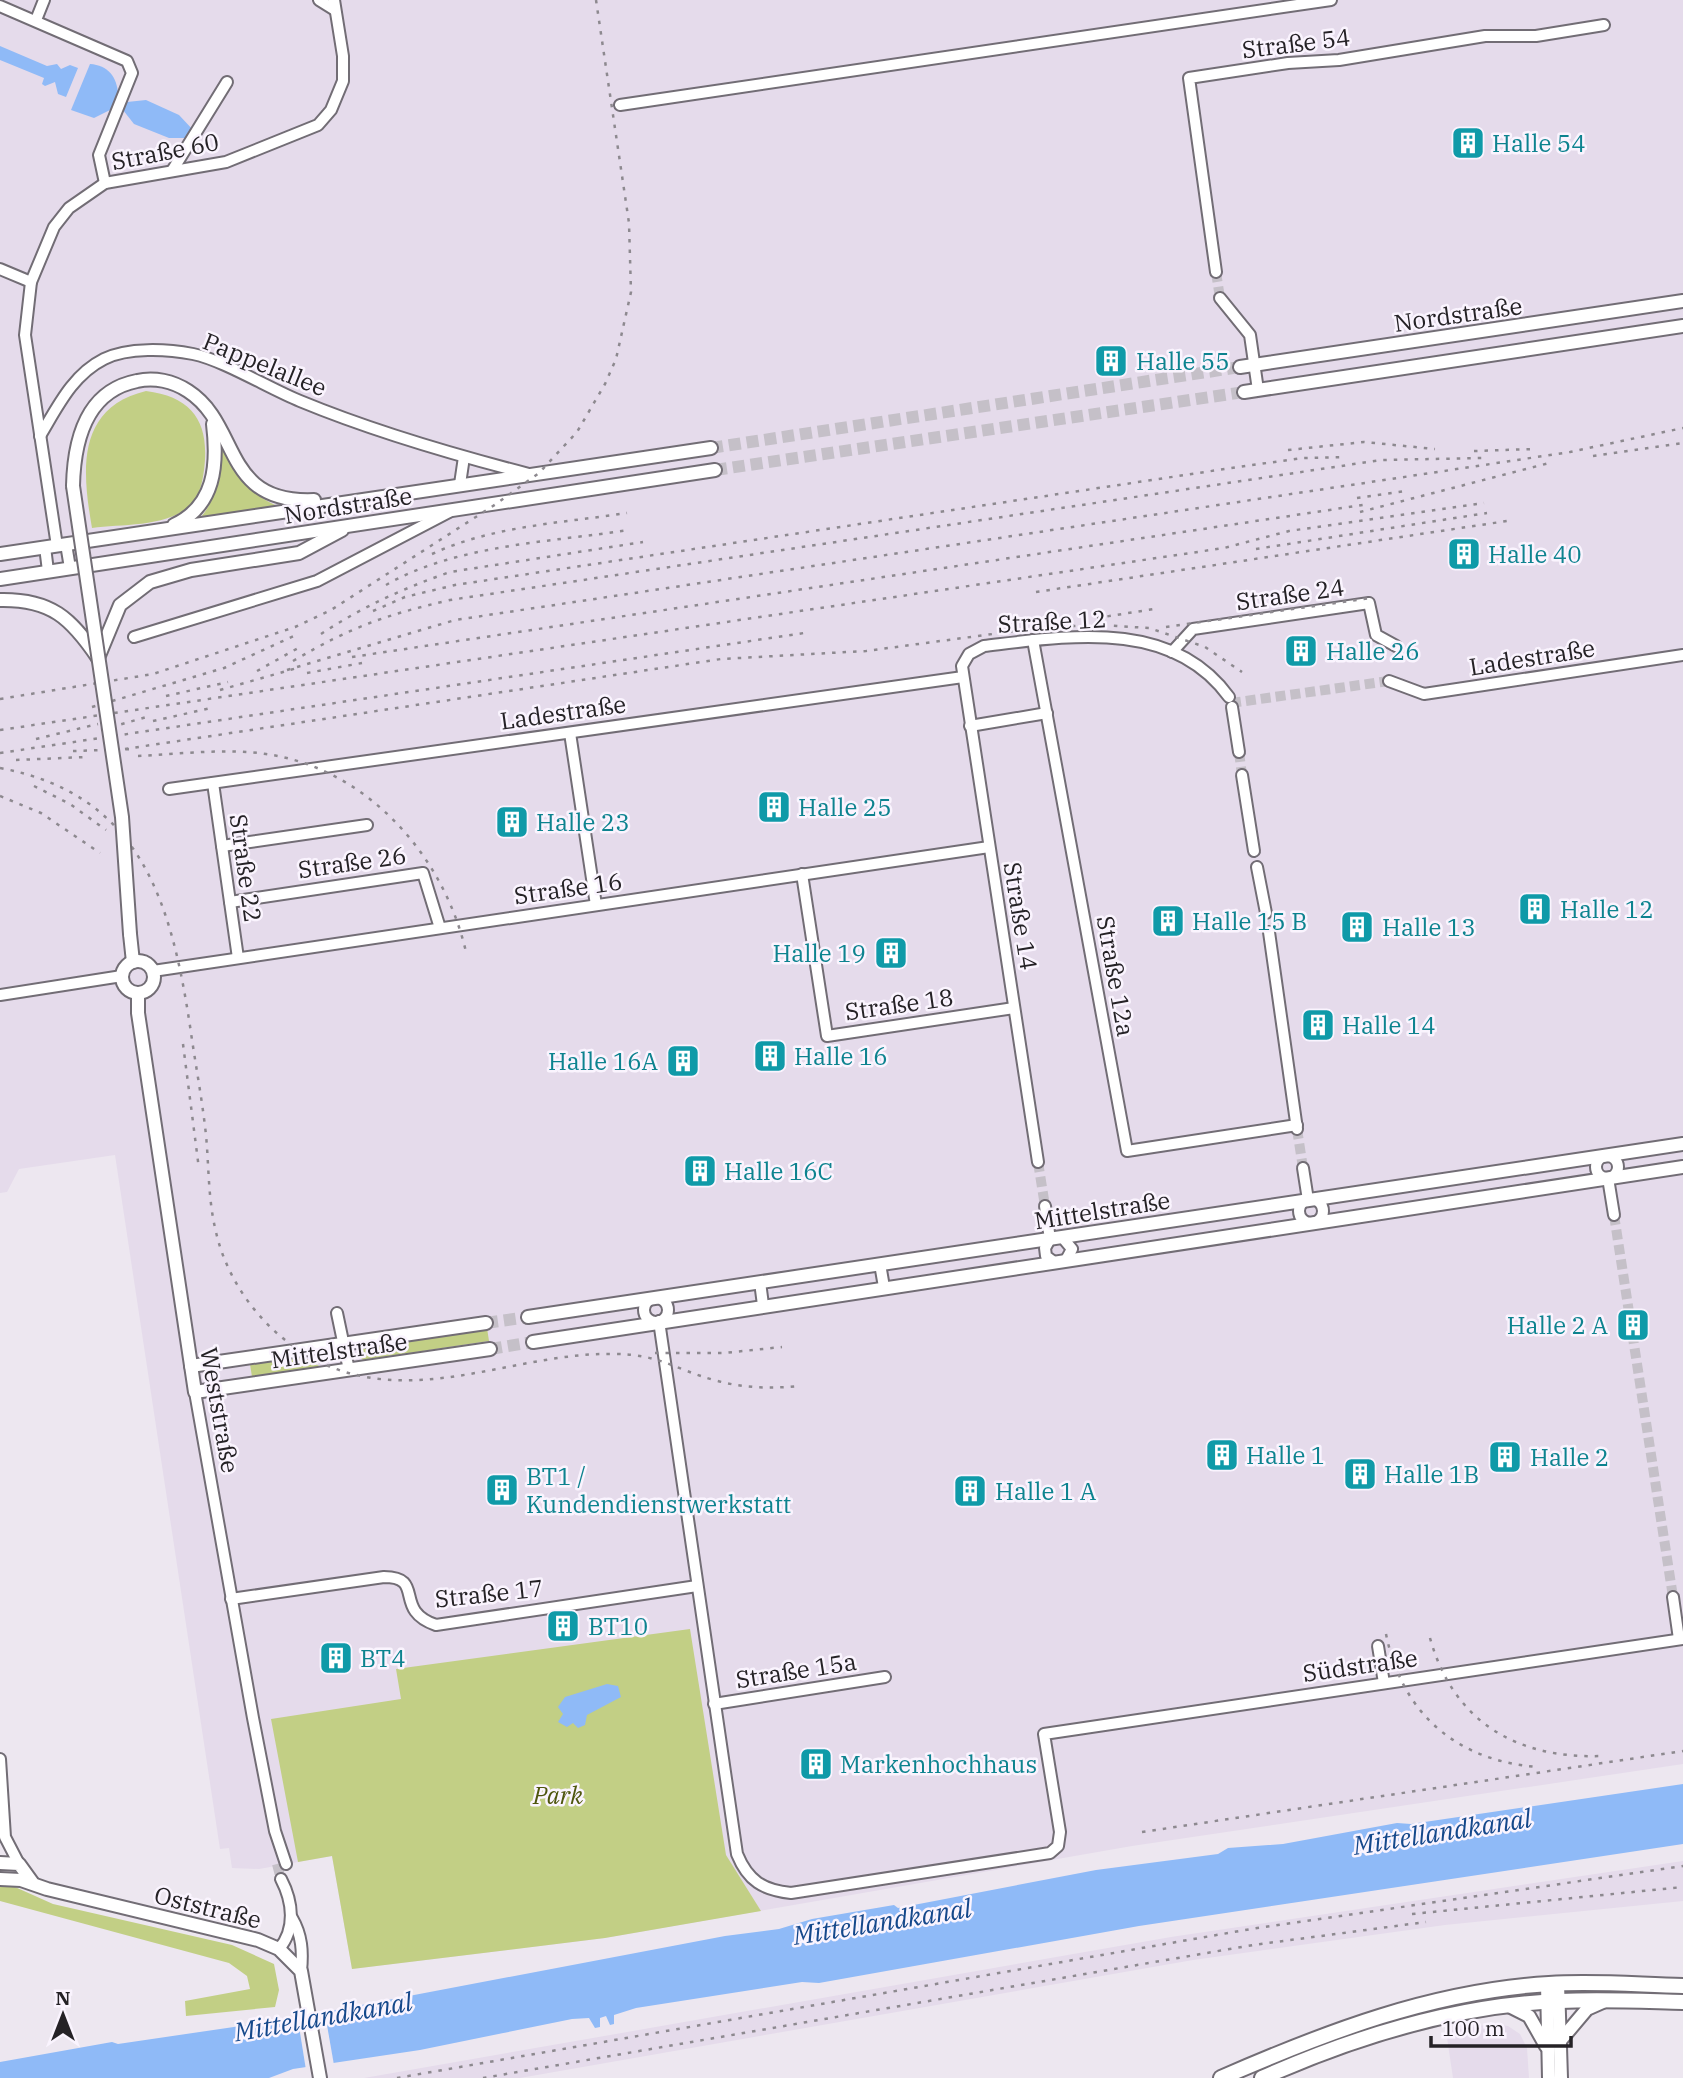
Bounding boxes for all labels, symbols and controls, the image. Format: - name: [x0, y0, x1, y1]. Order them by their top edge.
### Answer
- street label: Straße 54: [1240, 20, 1352, 66]
- building icon: Halle 54: [1449, 124, 1487, 162]
- street label: Straße 60: [108, 125, 222, 177]
- place label: Halle 54: [1492, 127, 1586, 159]
- street label: Nordstraße: [1392, 289, 1524, 339]
- street label: Pappelallee: [198, 325, 332, 403]
- building icon: Halle 55: [1092, 342, 1130, 380]
- place label: Halle 55: [1136, 345, 1230, 377]
- street label: Nordstraße: [282, 479, 414, 531]
- building icon: Halle 40: [1445, 535, 1483, 573]
- place label: Halle 40: [1488, 538, 1582, 570]
- street label: Straße 24: [1234, 571, 1346, 617]
- street label: Straße 12: [997, 602, 1107, 640]
- street label: Ladestraße: [1467, 631, 1597, 683]
- building icon: Halle 26: [1282, 632, 1320, 670]
- place label: Halle 26: [1326, 635, 1420, 667]
- street label: Ladestraße: [498, 687, 628, 737]
- building icon: Halle 25: [755, 788, 793, 826]
- place label: Halle 25: [798, 791, 892, 823]
- building icon: Halle 23: [493, 803, 531, 841]
- place label: Halle 23: [536, 806, 630, 838]
- street label: Straße 22: [223, 812, 269, 924]
- street label: Straße 26: [296, 839, 408, 885]
- street label: Straße 14: [997, 860, 1045, 972]
- street label: Straße 16: [512, 865, 624, 911]
- building icon: Halle 12: [1516, 890, 1554, 928]
- place label: Halle 12: [1560, 893, 1654, 925]
- building icon: Halle 15 B: [1149, 902, 1187, 940]
- place label: Halle 15 B: [1192, 905, 1307, 937]
- building icon: Halle 13: [1338, 908, 1376, 946]
- place label: Halle 13: [1382, 911, 1476, 943]
- street label: Straße 12a: [1090, 913, 1142, 1039]
- building icon: Halle 19: [872, 934, 910, 972]
- place label: Halle 19: [772, 937, 866, 969]
- street label: Straße 18: [843, 981, 955, 1027]
- building icon: Halle 14: [1299, 1006, 1337, 1044]
- place label: Halle 14: [1342, 1009, 1436, 1041]
- building icon: Halle 16: [751, 1037, 789, 1075]
- place label: Halle 16: [794, 1040, 888, 1072]
- building icon: Halle 16A: [664, 1042, 702, 1080]
- place label: Halle 16A: [548, 1045, 659, 1077]
- building icon: Halle 16C: [681, 1152, 719, 1190]
- place label: Halle 16C: [724, 1155, 833, 1187]
- street label: Mittelstraße: [1032, 1183, 1172, 1237]
- building icon: Halle 2 A: [1614, 1306, 1652, 1344]
- place label: Halle 2 A: [1507, 1309, 1609, 1341]
- street label: Mittelstraße: [269, 1325, 409, 1375]
- street label: Weststraße: [193, 1345, 247, 1475]
- building icon: Halle 1: [1203, 1436, 1241, 1474]
- building icon: Halle 2: [1486, 1438, 1524, 1476]
- place label: Halle 1: [1246, 1439, 1325, 1471]
- place label: Halle 2: [1530, 1441, 1609, 1473]
- building icon: Halle 1B: [1341, 1455, 1379, 1493]
- place label: Halle 1B: [1384, 1458, 1479, 1490]
- place label: BT1 / Kundendienstwerkstatt: [526, 1460, 791, 1520]
- building icon: BT1 / Kundendienstwerkstatt: [483, 1471, 521, 1509]
- building icon: Halle 1 A: [951, 1472, 989, 1510]
- place label: Halle 1 A: [995, 1475, 1097, 1507]
- street label: Straße 17: [433, 1571, 545, 1615]
- building icon: BT10: [544, 1607, 582, 1645]
- place label: BT10: [588, 1610, 648, 1642]
- building icon: BT4: [317, 1639, 355, 1677]
- street label: Südstraße: [1301, 1641, 1419, 1689]
- place label: BT4: [360, 1642, 406, 1674]
- street label: Straße 15a: [733, 1645, 859, 1695]
- building icon: Markenhochhaus: [797, 1745, 835, 1783]
- place label: Markenhochhaus: [840, 1748, 1037, 1780]
- park label: Park: [532, 1779, 583, 1811]
- water label: Mittellandkanal: [1349, 1800, 1534, 1862]
- street label: Oststraße: [151, 1878, 265, 1936]
- water label: Mittellandkanal: [789, 1890, 974, 1952]
- north arrow: [28, 1980, 98, 2050]
- water label: Mittellandkanal: [230, 1984, 415, 2049]
- text: N: [55, 1986, 71, 2010]
- scale bar: [1431, 2004, 1571, 2048]
- text: 100 m: [1442, 2014, 1505, 2042]

